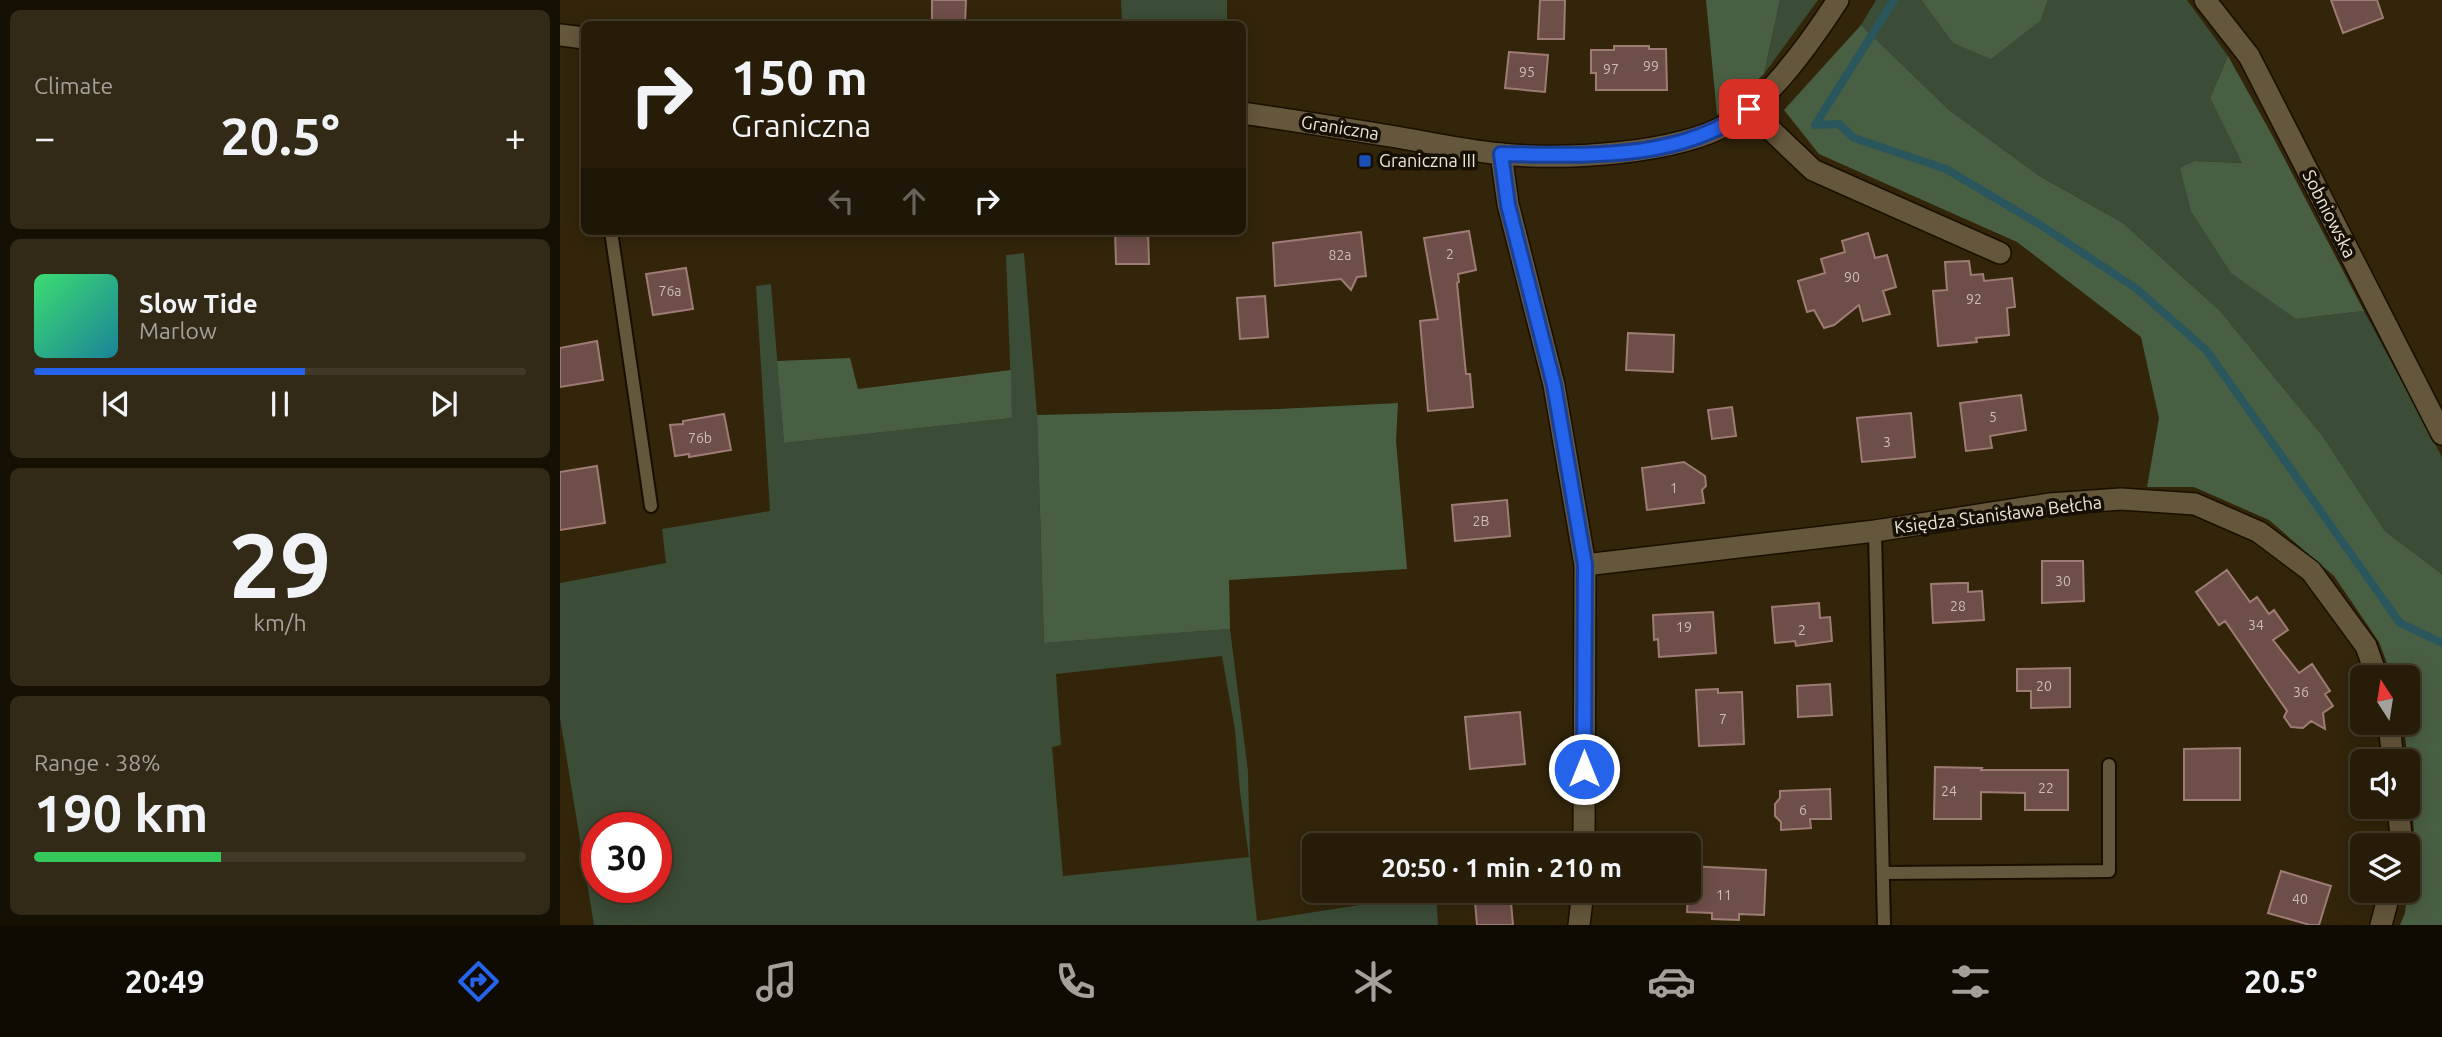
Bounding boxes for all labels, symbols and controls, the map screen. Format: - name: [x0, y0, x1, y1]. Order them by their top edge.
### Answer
- icon: right: [616, 49, 707, 140]
- text: 150 m: [731, 49, 868, 104]
- house number: 99: [1643, 58, 1659, 74]
- house number: 97: [1603, 61, 1619, 77]
- house number: 95: [1519, 64, 1535, 80]
- text: Climate: [34, 73, 113, 98]
- pin: [1719, 79, 1779, 139]
- icon: arrive: [1730, 90, 1768, 128]
- text: 20.5°: [220, 107, 340, 165]
- text: Graniczna: [731, 107, 871, 143]
- street label: Graniczna: [1300, 111, 1381, 143]
- text: −: [34, 116, 55, 158]
- text: +: [505, 116, 526, 158]
- place label: Graniczna III: [1379, 150, 1476, 170]
- marker: Graniczna III: [1357, 153, 1373, 169]
- street label: Sobniowska: [2299, 166, 2361, 261]
- icon: left: [822, 182, 860, 220]
- icon: ahead: [895, 182, 933, 220]
- icon: right: [968, 182, 1006, 220]
- house number: 2: [1446, 246, 1454, 262]
- house number: 82a: [1329, 247, 1352, 263]
- house number: 90: [1844, 269, 1860, 285]
- house number: 76a: [659, 283, 682, 299]
- text: Slow Tide: [139, 289, 258, 318]
- house number: 92: [1966, 291, 1982, 307]
- text: Marlow: [139, 318, 217, 343]
- icon: previous: [97, 385, 135, 423]
- icon: pause: [261, 385, 299, 423]
- icon: next: [425, 385, 463, 423]
- house number: 5: [1989, 409, 1997, 425]
- house number: 76b: [688, 430, 712, 446]
- house number: 3: [1883, 434, 1891, 450]
- house number: 1: [1670, 480, 1678, 496]
- street label: Księdza Stanisława Bełcha: [1893, 491, 2103, 537]
- text: 29: [229, 513, 331, 615]
- house number: 2B: [1473, 513, 1489, 529]
- house number: 30: [2055, 573, 2071, 589]
- house number: 28: [1950, 598, 1966, 614]
- text: km/h: [253, 610, 307, 635]
- house number: 34: [2248, 617, 2264, 633]
- house number: 19: [1676, 619, 1692, 635]
- house number: 2: [1798, 622, 1806, 638]
- north arrow: [2350, 665, 2420, 735]
- map controls: [2350, 665, 2420, 903]
- house number: 20: [2036, 678, 2052, 694]
- house number: 36: [2293, 684, 2309, 700]
- house number: 7: [1719, 711, 1727, 727]
- position arrow: [1547, 732, 1621, 806]
- button: sound: [2350, 749, 2420, 819]
- text: Range · 38%: [34, 750, 161, 775]
- house number: 22: [2038, 780, 2054, 796]
- house number: 24: [1941, 783, 1957, 799]
- text: 190 km: [34, 784, 208, 842]
- house number: 6: [1799, 802, 1807, 818]
- speed limit sign: 30: [581, 812, 672, 903]
- button: layers: [2350, 833, 2420, 903]
- text: 20:50 · 1 min · 210 m: [1381, 853, 1622, 882]
- house number: 11: [1716, 887, 1732, 903]
- house number: 40: [2292, 891, 2308, 907]
- icon: directions: [454, 957, 503, 1006]
- icon: music: [752, 957, 801, 1006]
- icon: phone: [1051, 957, 1100, 1006]
- icon: climate: [1349, 957, 1398, 1006]
- icon: car: [1647, 957, 1696, 1006]
- icon: filters: [1946, 957, 1995, 1006]
- text: 20:49: [125, 963, 205, 999]
- text: 20.5°: [2244, 963, 2317, 999]

